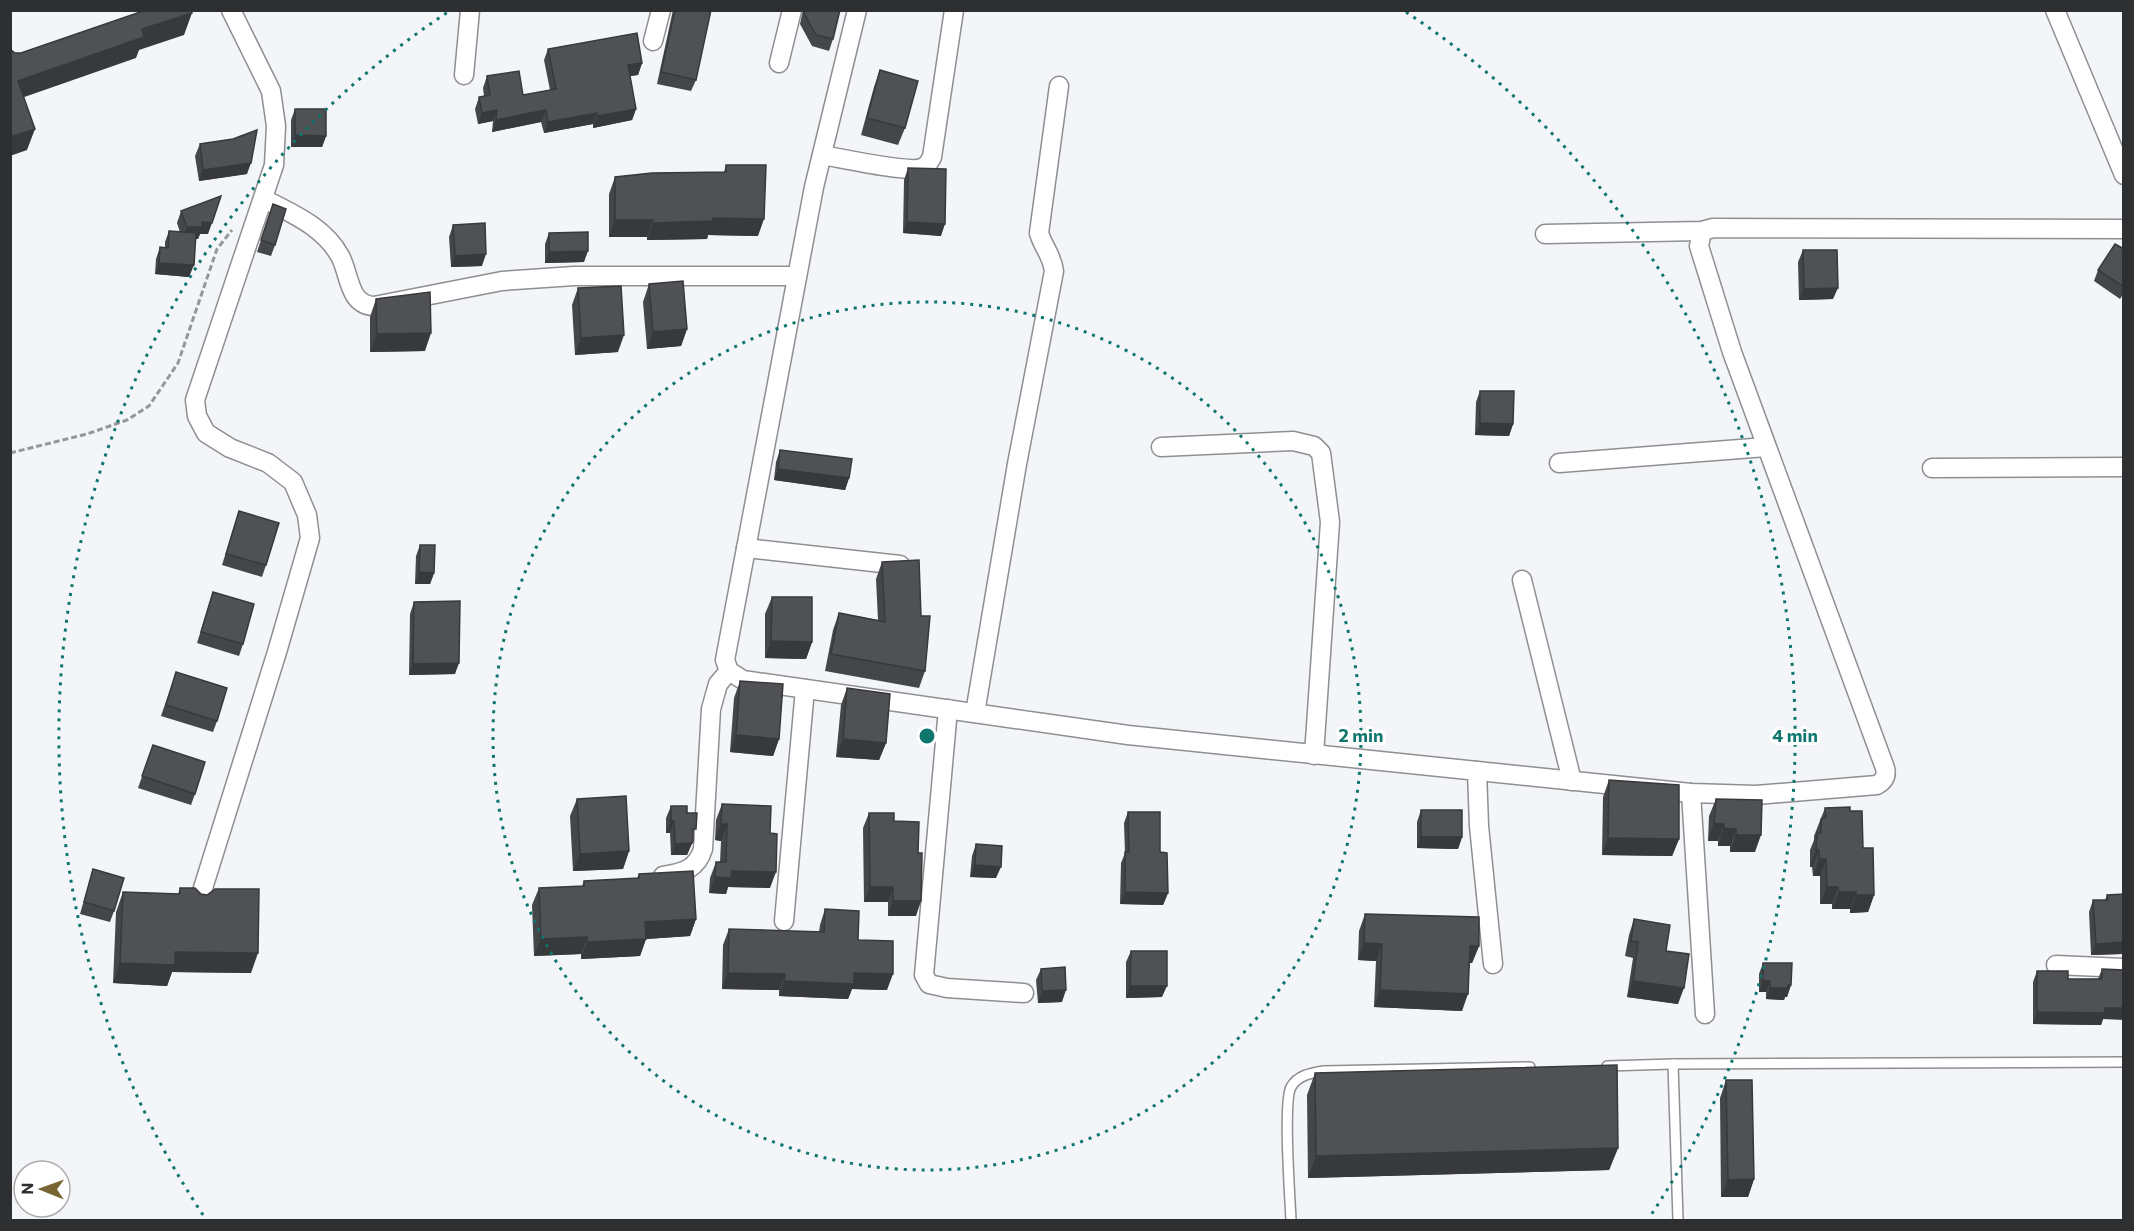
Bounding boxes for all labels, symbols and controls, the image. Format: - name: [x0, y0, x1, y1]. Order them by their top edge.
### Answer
- text: 2 min: [1339, 724, 1383, 746]
- text: 4 min: [1772, 724, 1818, 746]
- centre of rings: [917, 726, 937, 746]
- north arrow: [12, 1159, 72, 1219]
- text: N: [17, 1183, 36, 1195]

